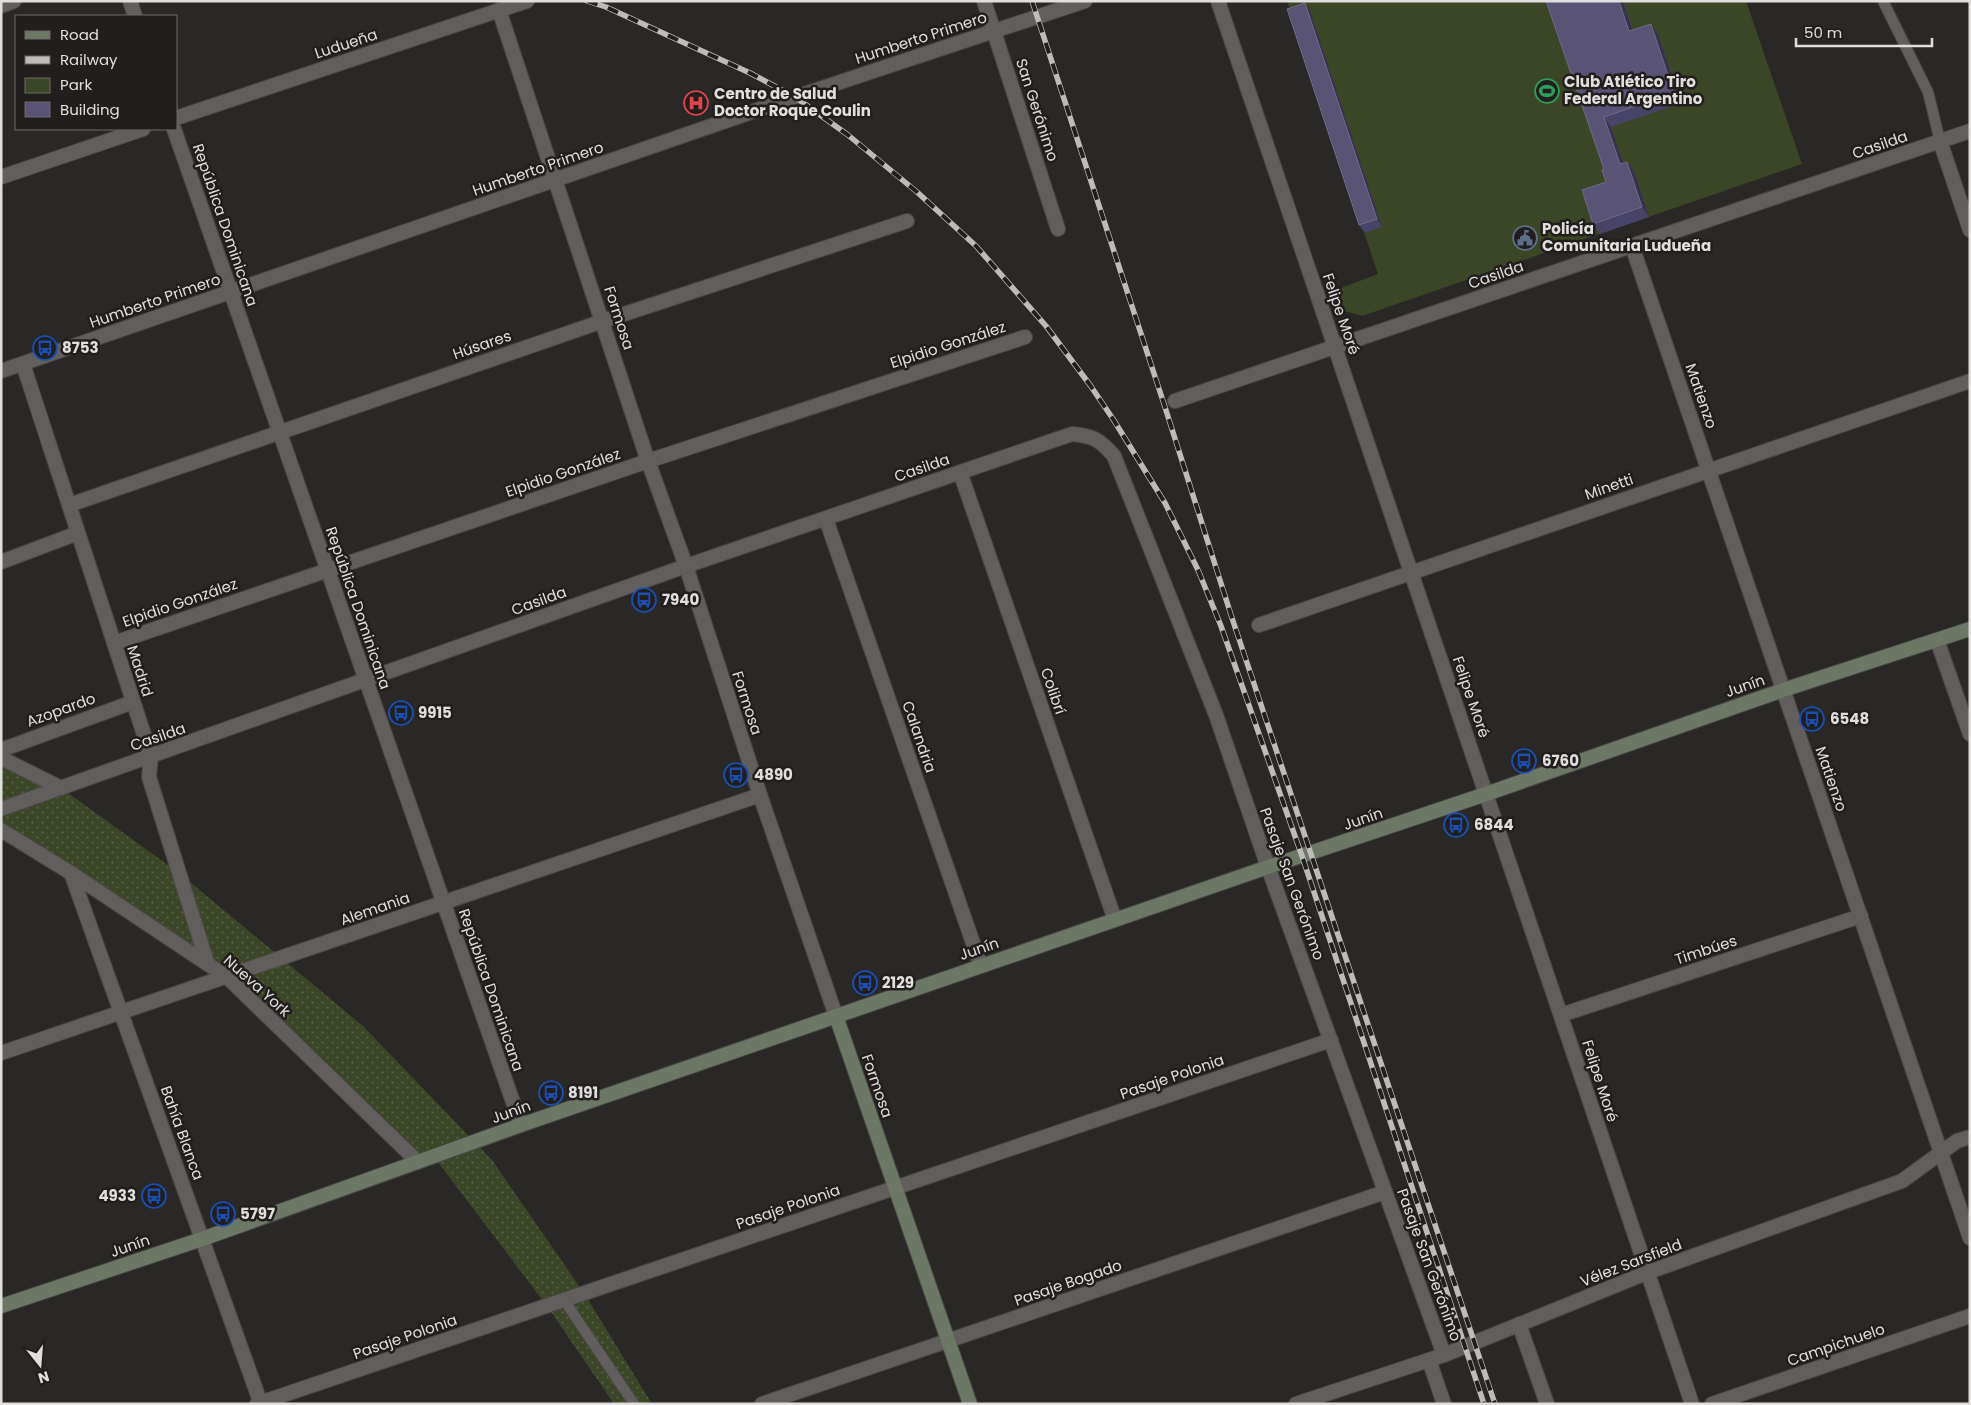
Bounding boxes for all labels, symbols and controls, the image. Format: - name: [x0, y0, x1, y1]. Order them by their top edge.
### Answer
- street label: Humberto Primero: [852, 6, 989, 69]
- legend: [15, 15, 178, 130]
- scale bar: [1796, 15, 1932, 47]
- text: 50 m: [1804, 22, 1842, 43]
- text: Road: [60, 24, 99, 45]
- street label: Ludueña: [312, 24, 380, 64]
- text: Railway: [60, 49, 118, 70]
- street label: San Gerónimo: [1011, 56, 1064, 164]
- place label: Club Atlético Tiro Federal Argentino: [1564, 71, 1703, 109]
- text: Park: [60, 74, 92, 95]
- sports icon: Club Atlético Tiro Federal Argentino: [1534, 78, 1560, 104]
- place label: Centro de Salud Doctor Roque Coulin: [714, 83, 871, 121]
- hospital icon: Centro de Salud Doctor Roque Coulin: [683, 90, 709, 116]
- text: Building: [60, 99, 120, 120]
- street label: Casilda: [1849, 125, 1910, 164]
- street label: Humberto Primero: [469, 136, 606, 201]
- street label: República Dominicana: [188, 141, 263, 309]
- place label: Policía Comunitaria Ludueña: [1542, 218, 1711, 256]
- public building icon: Policía Comunitaria Ludueña: [1512, 225, 1538, 251]
- street label: Casilda: [1465, 255, 1526, 294]
- street label: Humberto Primero: [86, 268, 223, 333]
- street label: Felipe Moré: [1318, 270, 1365, 357]
- street label: Formosa: [599, 283, 640, 352]
- street label: Elpidio González: [887, 316, 1008, 373]
- street label: Húsares: [450, 325, 514, 364]
- bus stop icon: 8753: [32, 335, 58, 361]
- place label: 8753: [62, 337, 99, 358]
- street label: Matienzo: [1681, 360, 1722, 431]
- street label: Elpidio González: [503, 443, 623, 502]
- street label: Casilda: [891, 448, 952, 487]
- street label: Minetti: [1582, 468, 1636, 505]
- street label: República Dominicana: [321, 524, 396, 692]
- street label: Elpidio González: [120, 573, 240, 632]
- street label: Casilda: [508, 581, 569, 620]
- bus stop icon: 7940: [631, 587, 657, 613]
- place label: 7940: [662, 589, 699, 610]
- street label: Madrid: [122, 643, 159, 699]
- street label: Felipe Moré: [1448, 653, 1495, 740]
- street label: Colibrí: [1036, 665, 1071, 717]
- street label: Formosa: [727, 668, 768, 737]
- street label: Junín: [1722, 669, 1767, 702]
- street label: Azopardo: [23, 687, 98, 732]
- street label: Calandria: [897, 698, 942, 776]
- bus stop icon: 9915: [388, 700, 414, 726]
- place label: 9915: [418, 702, 452, 723]
- bus stop icon: 6548: [1799, 706, 1825, 732]
- place label: 6548: [1830, 708, 1869, 729]
- street label: Casilda: [127, 717, 188, 756]
- street label: Matienzo: [1811, 743, 1852, 814]
- bus stop icon: 6760: [1511, 748, 1537, 774]
- place label: 6760: [1542, 750, 1579, 771]
- bus stop icon: 4890: [723, 762, 749, 788]
- place label: 4890: [754, 764, 793, 785]
- street label: Junín: [1340, 802, 1385, 835]
- street label: Pasaje San Gerónimo: [1255, 805, 1330, 963]
- bus stop icon: 6844: [1443, 812, 1469, 838]
- place label: 6844: [1474, 814, 1514, 835]
- street label: Alemania: [337, 887, 412, 930]
- street label: República Dominicana: [454, 906, 529, 1074]
- street label: Timbúes: [1672, 930, 1740, 969]
- street label: Junín: [956, 932, 1001, 965]
- street label: Nueva York: [219, 950, 296, 1022]
- bus stop icon: 2129: [852, 970, 878, 996]
- place label: 2129: [882, 972, 914, 993]
- street label: Felipe Moré: [1577, 1037, 1624, 1125]
- street label: Pasaje Polonia: [1117, 1049, 1227, 1104]
- street label: Formosa: [857, 1051, 898, 1120]
- bus stop icon: 8191: [538, 1080, 564, 1106]
- place label: 8191: [568, 1082, 598, 1103]
- street label: Bahía Blanca: [156, 1083, 209, 1183]
- street label: Junín: [488, 1095, 533, 1128]
- street label: Pasaje Polonia: [733, 1179, 843, 1234]
- bus stop icon: 4933: [141, 1183, 167, 1209]
- place label: 4933: [98, 1185, 136, 1206]
- street label: Pasaje San Gerónimo: [1392, 1186, 1467, 1344]
- bus stop icon: 5797: [210, 1201, 236, 1227]
- place label: 5797: [240, 1203, 275, 1224]
- street label: Junín: [107, 1229, 152, 1262]
- street label: Vélez Sarsfield: [1577, 1233, 1685, 1292]
- street label: Pasaje Bogado: [1011, 1254, 1125, 1311]
- street label: Pasaje Polonia: [350, 1309, 460, 1364]
- street label: Campichuelo: [1784, 1318, 1887, 1371]
- north arrow: [15, 1340, 65, 1390]
- text: N: [36, 1366, 52, 1389]

